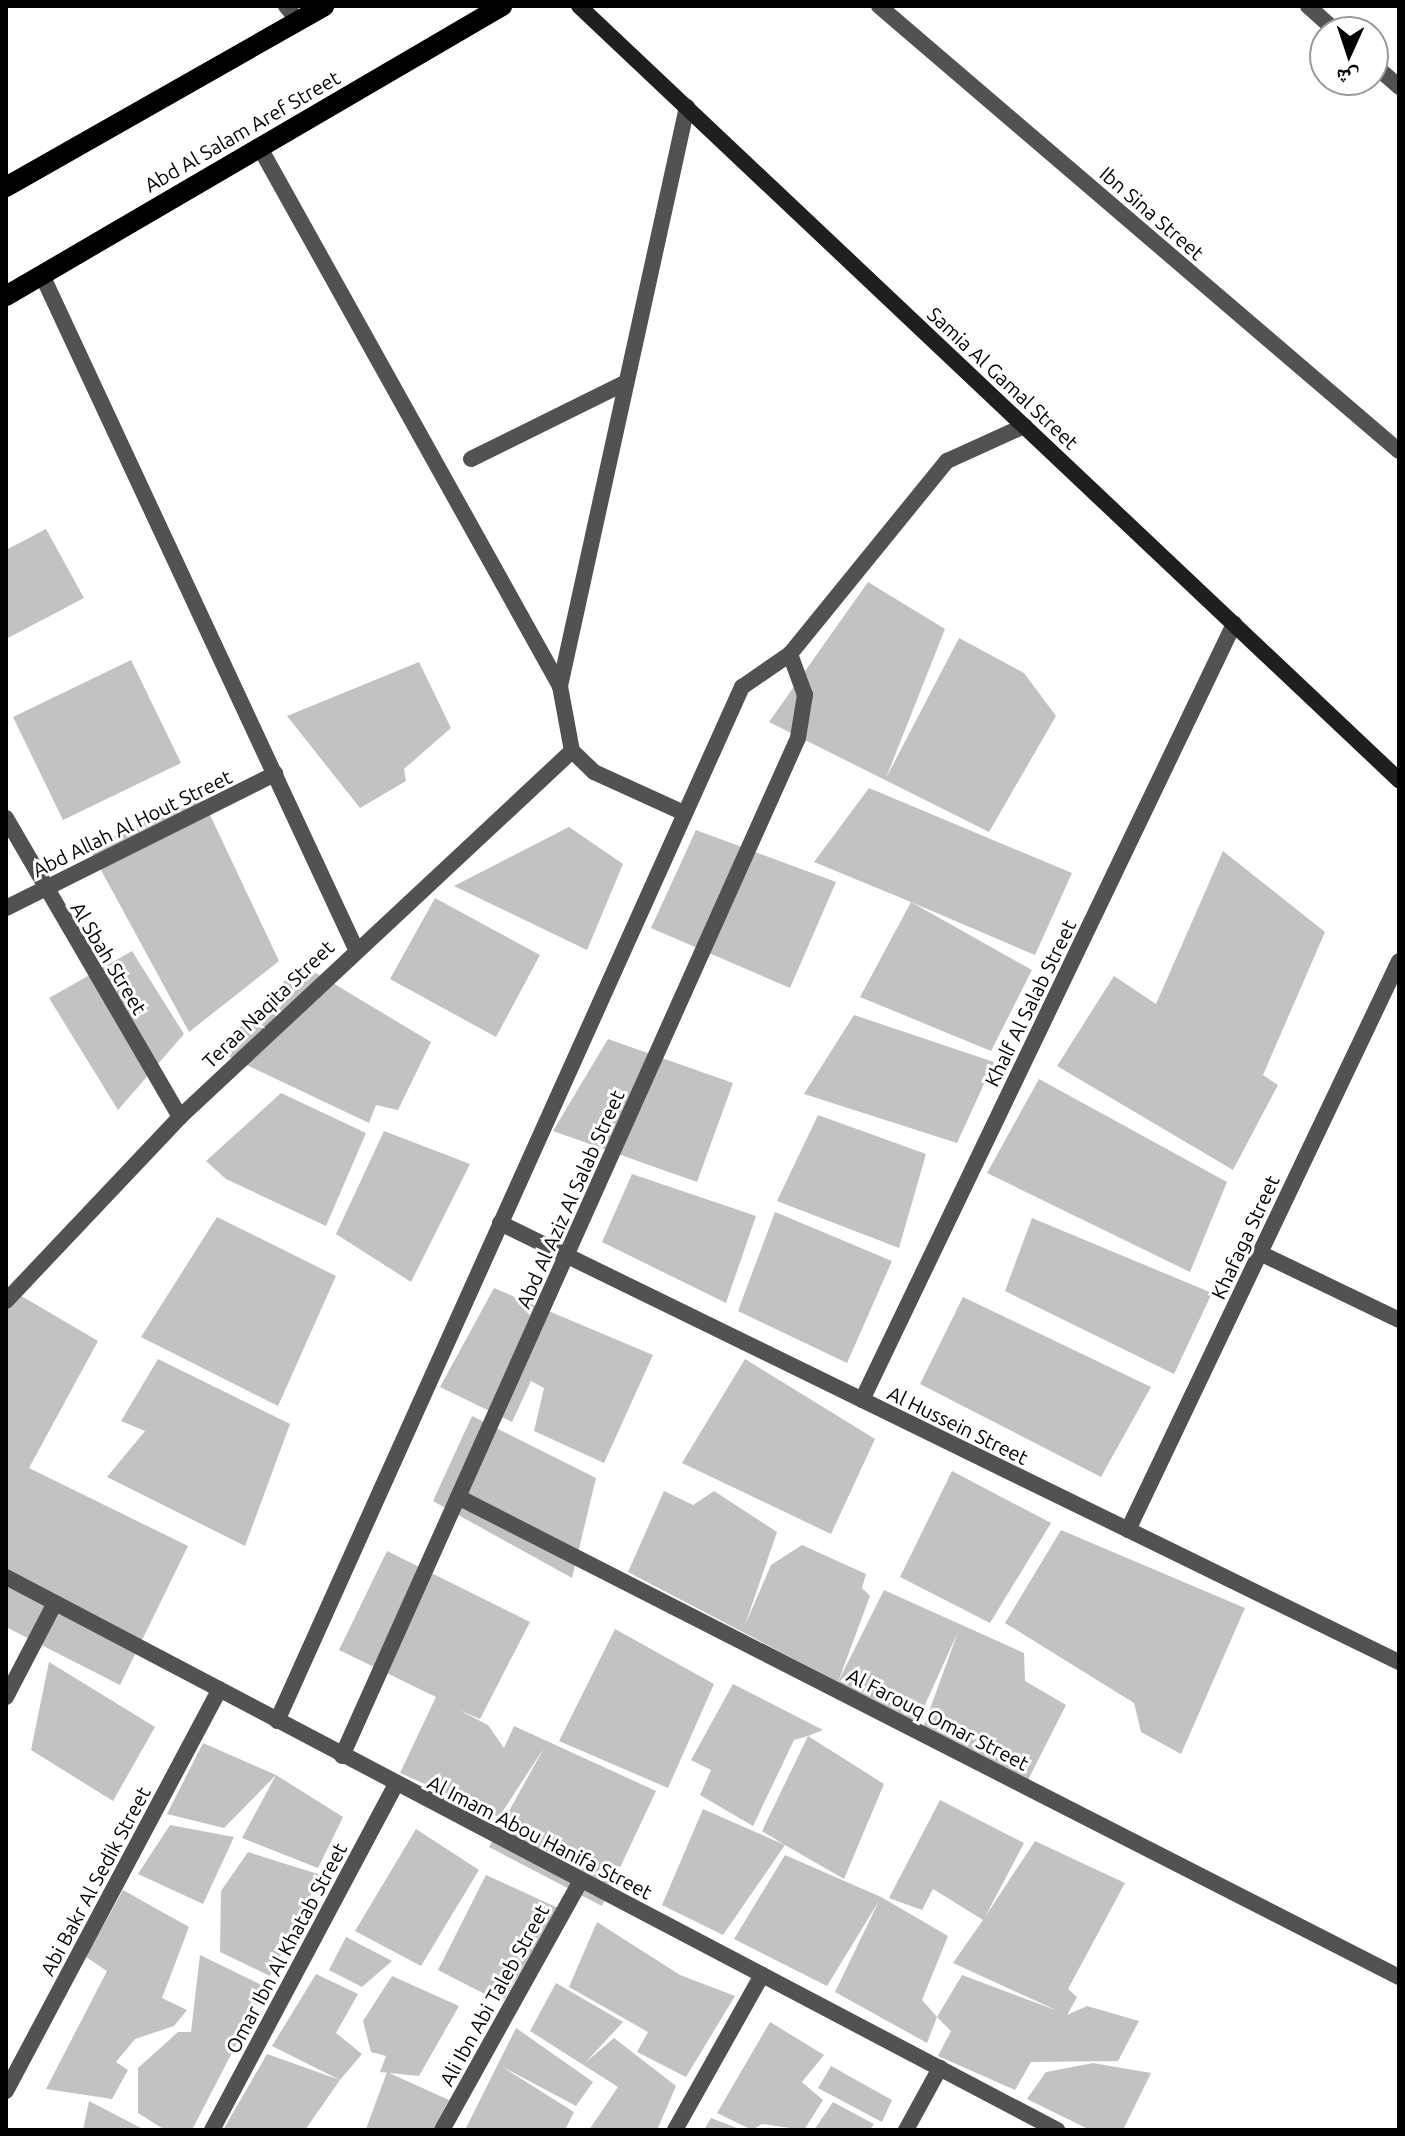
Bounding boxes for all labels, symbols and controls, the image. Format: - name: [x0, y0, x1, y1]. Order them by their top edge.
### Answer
- north arrow: [1309, 16, 1389, 96]
- street label: Abd Al Salam Aref Street: [140, 65, 344, 197]
- text: ش: [1336, 65, 1360, 92]
- street label: Ibn Sina Street: [1095, 161, 1209, 265]
- street label: Samia Al Gamal Street: [923, 302, 1083, 454]
- street label: Abd Allah Al Hout Street: [28, 764, 236, 882]
- street label: Al Sbah Street: [66, 897, 152, 1019]
- street label: Khalf Al Salab Street: [979, 916, 1081, 1090]
- street label: Teraa Naqita Street: [197, 935, 339, 1073]
- street label: Abd Al Aziz Al Salab Street: [511, 1086, 629, 1312]
- street label: Khafaga Street: [1206, 1171, 1284, 1303]
- street label: Al Hussein Street: [884, 1381, 1032, 1469]
- street label: Al Farouq Omar Street: [843, 1663, 1033, 1775]
- street label: Al Imam Abou Hanifa Street: [424, 1770, 656, 1904]
- street label: Abi Bakr Al Sedik Street: [35, 1782, 155, 1980]
- street label: Omar Ibn Al Khatab Street: [220, 1839, 352, 2057]
- street label: Ali Ibn Abi Taleb Street: [434, 1900, 554, 2090]

